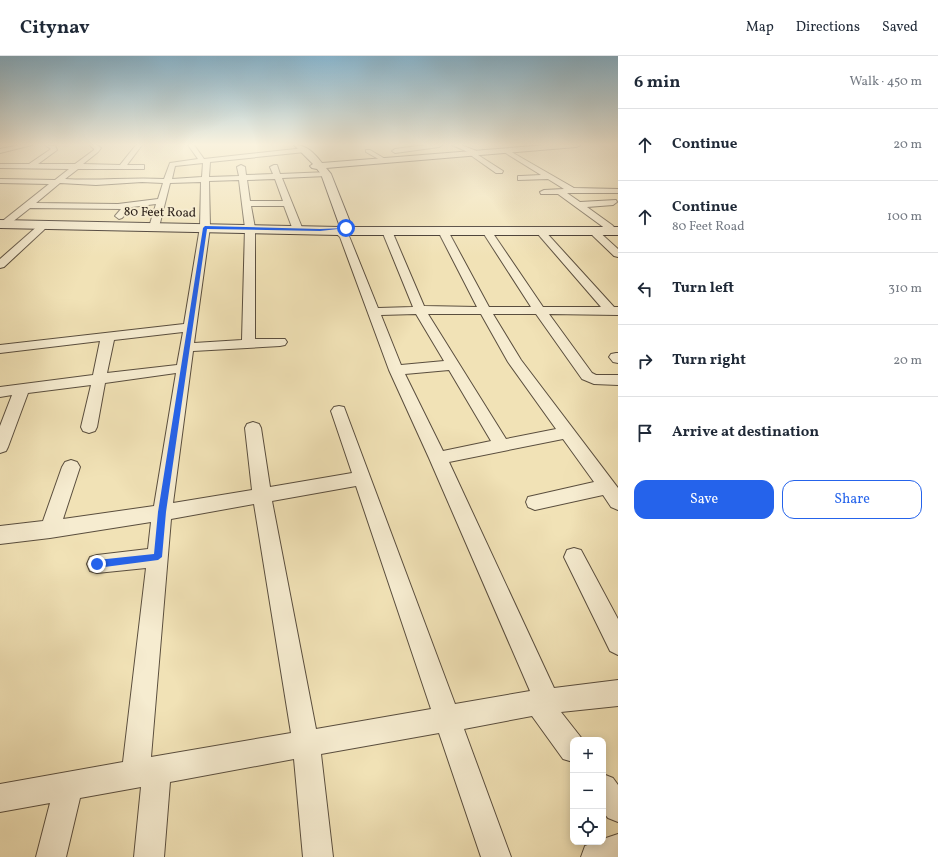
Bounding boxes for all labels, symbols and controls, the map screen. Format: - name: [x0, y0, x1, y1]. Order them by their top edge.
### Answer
- text: Citynav: [20, 15, 90, 41]
- text: Map: [746, 18, 774, 37]
- text: Directions: [796, 18, 860, 37]
- text: Saved: [882, 18, 918, 37]
- text: 6 min: [634, 71, 680, 94]
- text: Walk · 450 m: [849, 73, 922, 91]
- icon: ahead: [634, 134, 656, 156]
- text: Continue: [672, 134, 737, 155]
- text: 20 m: [893, 136, 922, 154]
- text: Continue: [672, 197, 737, 218]
- street label: 80 Feet Road: [124, 203, 196, 223]
- icon: ahead: [634, 206, 656, 228]
- text: 100 m: [887, 208, 922, 226]
- text: 80 Feet Road: [672, 218, 745, 236]
- route start: [337, 219, 355, 237]
- icon: left: [634, 278, 656, 300]
- text: Turn left: [672, 278, 734, 299]
- text: 310 m: [888, 280, 922, 298]
- icon: right: [634, 350, 656, 372]
- text: Turn right: [672, 350, 746, 371]
- text: 20 m: [893, 352, 922, 370]
- icon: arrive: [634, 422, 656, 444]
- text: Arrive at destination: [672, 422, 819, 443]
- button: Save: [634, 480, 774, 519]
- button: Share: [782, 480, 922, 519]
- route end: [88, 555, 106, 573]
- map controls: [570, 737, 606, 845]
- button: +: [570, 737, 606, 773]
- button: −: [570, 773, 606, 809]
- button: locate: [570, 809, 606, 845]

